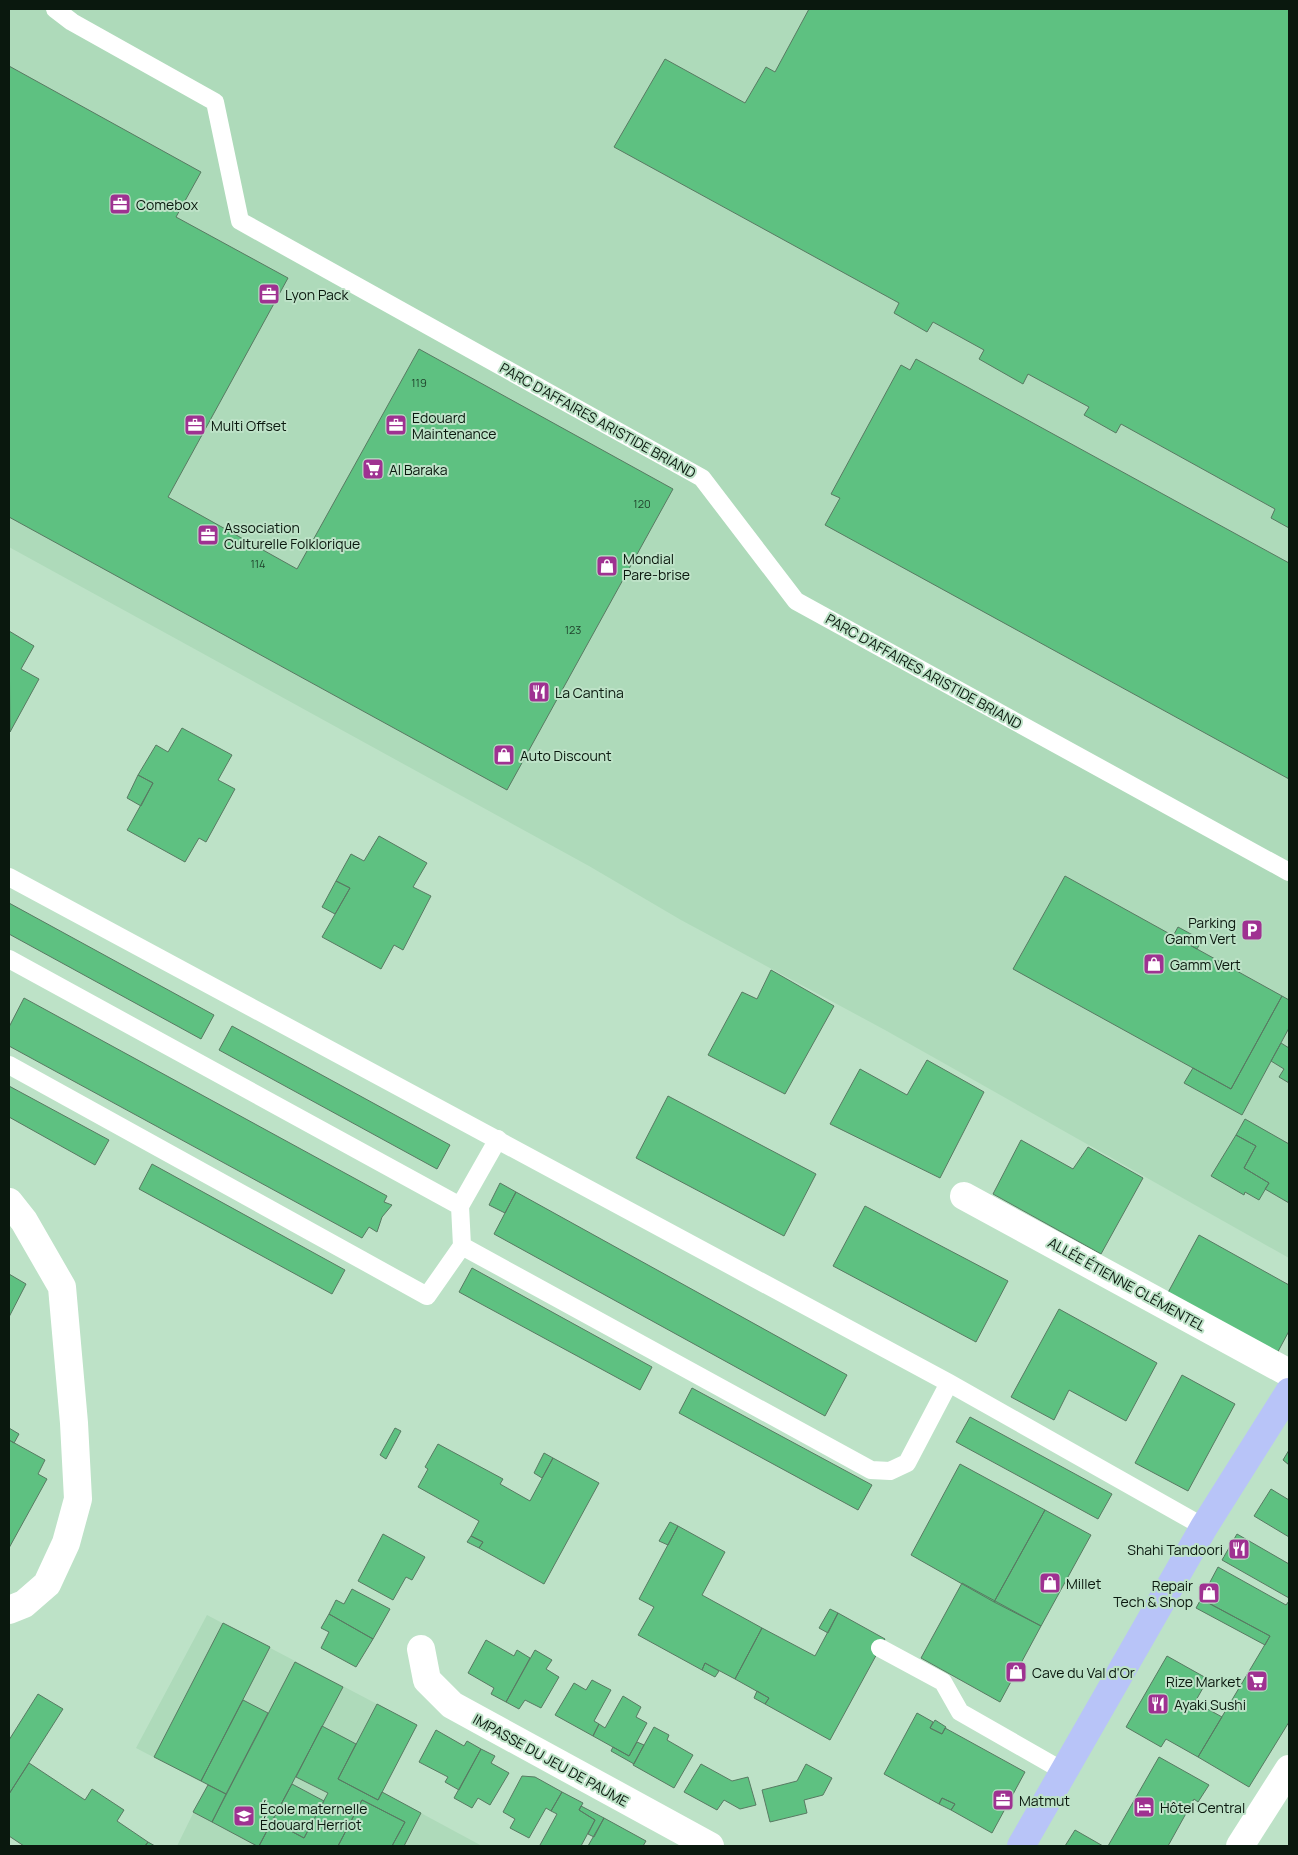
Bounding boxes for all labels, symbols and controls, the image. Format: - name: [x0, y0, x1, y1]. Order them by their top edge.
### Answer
- office icon: Comebox: [108, 192, 132, 216]
- place label: Comebox: [136, 195, 199, 214]
- office icon: Lyon Pack: [257, 282, 281, 306]
- place label: Lyon Pack: [285, 285, 350, 304]
- street label: PARC D'AFFAIRES ARISTIDE BRIAND: [496, 358, 700, 482]
- house number: 119: [411, 375, 427, 390]
- place label: Edouard Maintenance: [412, 408, 497, 443]
- office icon: Multi Offset: [183, 413, 207, 437]
- office icon: Edouard Maintenance: [384, 413, 408, 437]
- place label: Multi Offset: [211, 416, 287, 435]
- supermarket icon: Al Baraka: [361, 457, 385, 481]
- place label: Al Baraka: [389, 460, 448, 479]
- house number: 120: [633, 496, 651, 511]
- place label: Association Culturelle Folklorique: [224, 518, 360, 553]
- office icon: Association Culturelle Folklorique: [196, 523, 220, 547]
- place label: Mondial Pare-brise: [623, 549, 690, 584]
- shop icon: Mondial Pare-brise: [595, 554, 619, 578]
- house number: 114: [250, 556, 266, 571]
- street label: PARC D'AFFAIRES ARISTIDE BRIAND: [822, 609, 1026, 733]
- house number: 123: [565, 622, 581, 637]
- restaurant icon: La Cantina: [527, 680, 551, 704]
- place label: La Cantina: [555, 683, 624, 702]
- shop icon: Auto Discount: [492, 743, 516, 767]
- place label: Auto Discount: [520, 746, 612, 765]
- place label: Parking Gamm Vert: [1165, 913, 1236, 948]
- parking icon: Parking Gamm Vert: [1240, 918, 1264, 942]
- shop icon: Gamm Vert: [1142, 952, 1166, 976]
- place label: Gamm Vert: [1170, 955, 1241, 974]
- street label: ALLÉE ÉTIENNE CLÉMENTEL: [1045, 1233, 1209, 1335]
- restaurant icon: Shahi Tandoori: [1227, 1537, 1251, 1561]
- place label: Shahi Tandoori: [1127, 1540, 1223, 1559]
- shop icon: Millet: [1038, 1571, 1062, 1595]
- place label: Millet: [1066, 1574, 1102, 1593]
- place label: Repair Tech & Shop: [1113, 1576, 1193, 1611]
- shop icon: Repair Tech & Shop: [1197, 1581, 1221, 1605]
- shop icon: Cave du Val d'Or: [1004, 1660, 1028, 1684]
- place label: Cave du Val d'Or: [1032, 1663, 1135, 1682]
- supermarket icon: Rize Market: [1245, 1669, 1269, 1693]
- place label: Rize Market: [1166, 1672, 1241, 1691]
- restaurant icon: Ayaki Sushi: [1146, 1692, 1170, 1716]
- place label: Ayaki Sushi: [1174, 1695, 1246, 1714]
- street label: IMPASSE DU JEU DE PAUME: [470, 1709, 632, 1811]
- office icon: Matmut: [991, 1788, 1015, 1812]
- place label: Matmut: [1019, 1791, 1070, 1810]
- hotel icon: Hôtel Central: [1132, 1795, 1156, 1819]
- place label: Hôtel Central: [1160, 1798, 1245, 1817]
- place label: École maternelle Édouard Herriot: [260, 1799, 367, 1834]
- school or university icon: École maternelle Édouard Herriot: [232, 1804, 256, 1828]

